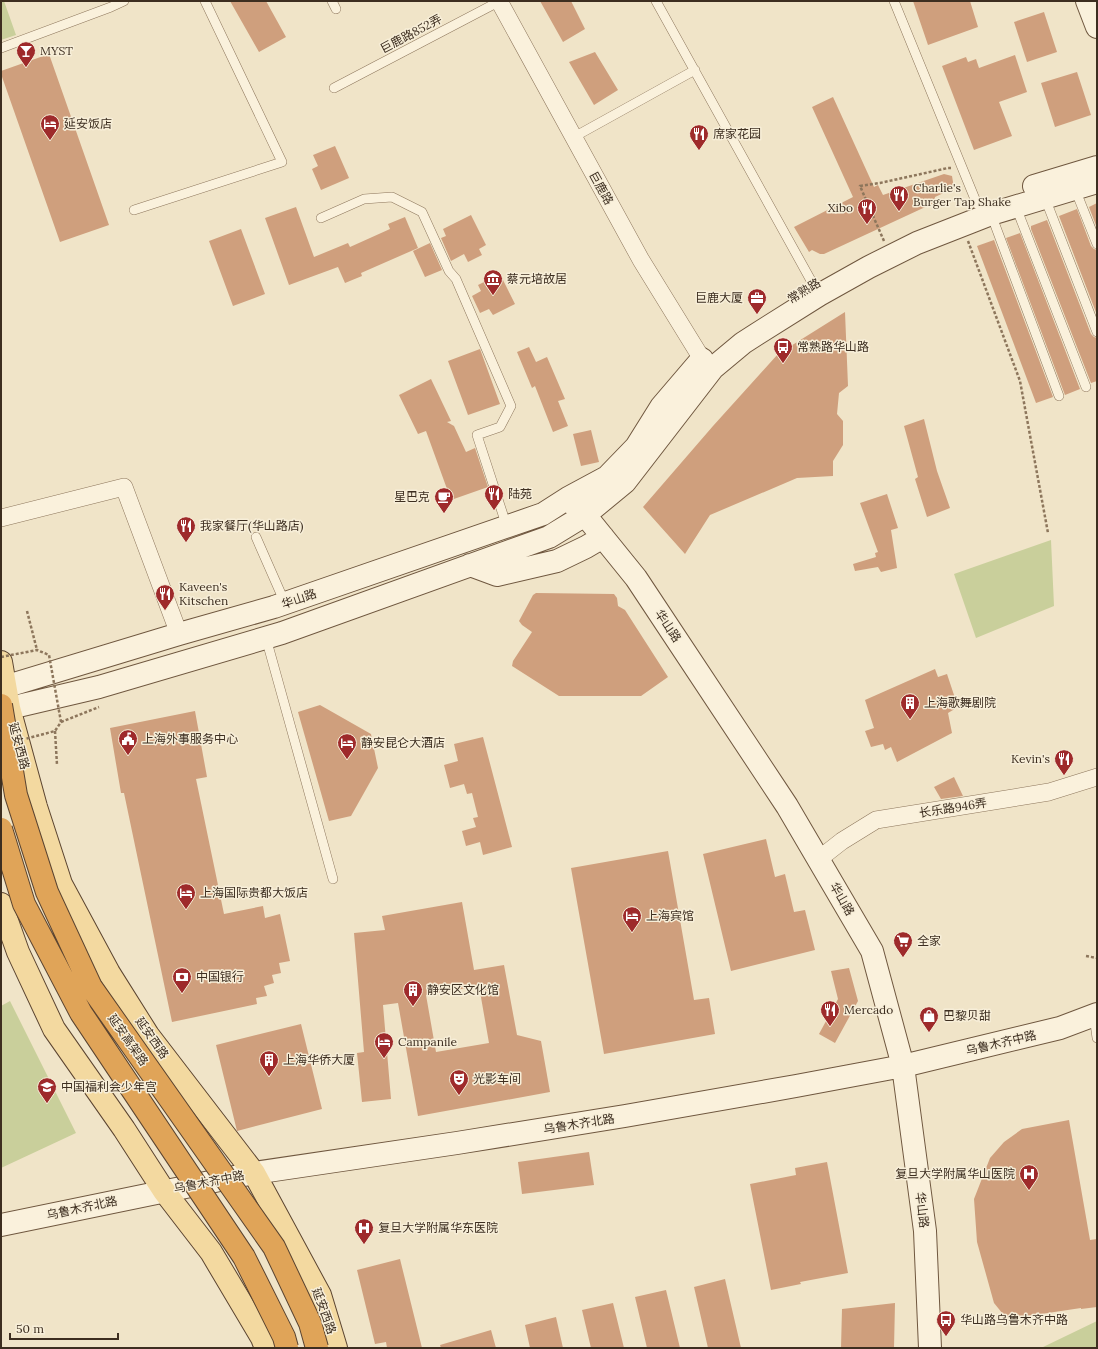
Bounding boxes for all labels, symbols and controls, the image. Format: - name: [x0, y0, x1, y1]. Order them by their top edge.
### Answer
- street label: 巨鹿路852弄: [377, 11, 444, 56]
- bar icon: MYST: [15, 40, 37, 68]
- place label: MYST: [40, 43, 73, 58]
- hotel icon: 延安饭店: [39, 113, 61, 141]
- place label: 延安饭店: [64, 116, 112, 131]
- restaurant icon: 席家花园: [688, 123, 710, 151]
- place label: 席家花园: [713, 126, 761, 141]
- street label: 巨鹿路: [586, 168, 617, 207]
- place label: Charlie's Burger Tap Shake: [913, 180, 1012, 209]
- restaurant icon: Charlie's Burger Tap Shake: [888, 184, 910, 212]
- restaurant icon: Xibo: [856, 197, 878, 225]
- place label: Xibo: [828, 200, 853, 215]
- museum icon: 蔡元培故居: [482, 268, 504, 296]
- place label: 蔡元培故居: [507, 271, 567, 286]
- street label: 常熟路: [784, 275, 823, 306]
- office icon: 巨鹿大厦: [746, 287, 768, 315]
- place label: 巨鹿大厦: [695, 290, 743, 305]
- bus stop icon: 常熟路华山路: [772, 336, 794, 364]
- place label: 常熟路华山路: [797, 339, 869, 354]
- restaurant icon: 陆苑: [483, 483, 505, 511]
- cafe icon: 星巴克: [433, 486, 455, 514]
- place label: 陆苑: [508, 486, 532, 501]
- place label: 星巴克: [394, 489, 430, 504]
- restaurant icon: 我家餐厅(华山路店): [175, 515, 197, 543]
- place label: 我家餐厅(华山路店): [200, 518, 304, 534]
- place label: Kaveen's Kitschen: [179, 579, 228, 608]
- restaurant icon: Kaveen's Kitschen: [154, 583, 176, 611]
- street label: 华山路: [279, 586, 318, 611]
- street label: 华山路: [652, 607, 685, 645]
- building icon: 上海歌舞剧院: [899, 692, 921, 720]
- place label: 上海歌舞剧院: [924, 695, 996, 710]
- street label: 延安西路: [6, 721, 33, 771]
- public building icon: 上海外事服务中心: [117, 728, 139, 756]
- place label: 上海外事服务中心: [142, 731, 238, 746]
- hotel icon: 静安昆仑大酒店: [336, 732, 358, 760]
- place label: 静安昆仑大酒店: [361, 735, 445, 750]
- restaurant icon: Kevin's: [1053, 748, 1075, 776]
- place label: Kevin's: [1011, 751, 1050, 766]
- street label: 长乐路946弄: [918, 795, 988, 820]
- street label: 华山路: [827, 879, 858, 918]
- hotel icon: 上海国际贵都大饭店: [175, 882, 197, 910]
- place label: 上海国际贵都大饭店: [200, 885, 308, 900]
- hotel icon: 上海宾馆: [621, 905, 643, 933]
- place label: 上海宾馆: [646, 908, 694, 923]
- supermarket icon: 全家: [892, 930, 914, 958]
- place label: 全家: [917, 933, 941, 948]
- bank icon: 中国银行: [171, 966, 193, 994]
- place label: 中国银行: [196, 969, 244, 984]
- building icon: 静安区文化馆: [402, 979, 424, 1007]
- place label: 静安区文化馆: [427, 982, 499, 997]
- restaurant icon: Mercado: [819, 999, 841, 1027]
- place label: Mercado: [844, 1002, 893, 1017]
- shop icon: 巴黎贝甜: [918, 1005, 940, 1033]
- place label: 巴黎贝甜: [943, 1008, 991, 1023]
- street label: 延安高架路: [105, 1011, 152, 1069]
- street label: 延安西路: [132, 1014, 172, 1062]
- street label: 乌鲁木齐中路: [964, 1027, 1038, 1058]
- hotel icon: Campanile: [373, 1031, 395, 1059]
- place label: Campanile: [398, 1034, 458, 1049]
- building icon: 上海华侨大厦: [258, 1049, 280, 1077]
- place label: 上海华侨大厦: [283, 1052, 355, 1067]
- theatre icon: 光影车间: [448, 1068, 470, 1096]
- place label: 光影车间: [473, 1071, 521, 1086]
- school or university icon: 中国福利会少年宫: [36, 1076, 58, 1104]
- place label: 中国福利会少年宫: [61, 1079, 157, 1094]
- street label: 乌鲁木齐北路: [542, 1110, 616, 1137]
- hospital icon: 复旦大学附属华山医院: [1018, 1163, 1040, 1191]
- place label: 复旦大学附属华山医院: [895, 1166, 1015, 1181]
- street label: 乌鲁木齐中路: [172, 1167, 246, 1196]
- street label: 华山路: [913, 1191, 932, 1229]
- street label: 乌鲁木齐北路: [45, 1193, 119, 1222]
- hospital icon: 复旦大学附属华东医院: [353, 1217, 375, 1245]
- place label: 复旦大学附属华东医院: [378, 1220, 498, 1235]
- street label: 延安西路: [309, 1286, 340, 1336]
- bus stop icon: 华山路乌鲁木齐中路: [935, 1309, 957, 1337]
- place label: 华山路乌鲁木齐中路: [960, 1312, 1068, 1327]
- scale bar: [10, 1315, 118, 1341]
- text: 50 m: [16, 1321, 44, 1336]

